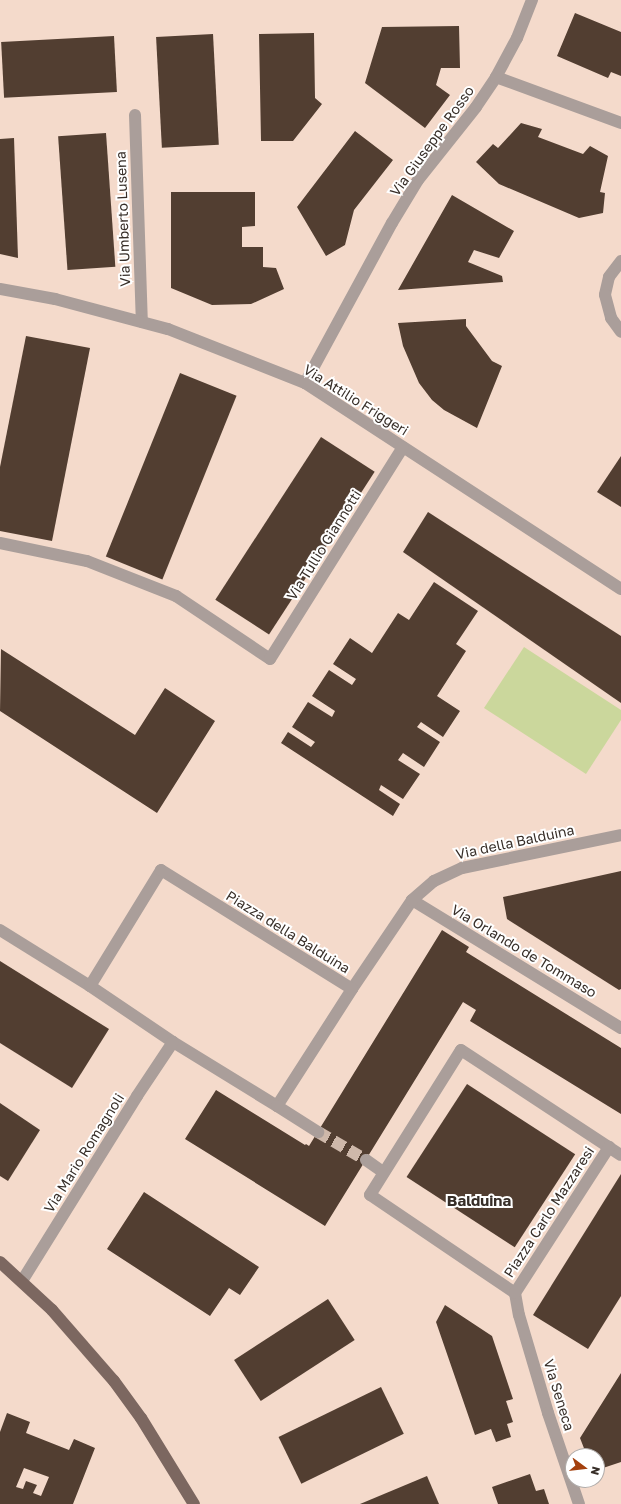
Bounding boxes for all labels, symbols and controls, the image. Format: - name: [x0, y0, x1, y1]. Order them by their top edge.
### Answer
- street label: Via Giuseppe Rosso: [386, 83, 478, 199]
- street label: Via Umberto Lusena: [112, 151, 134, 287]
- street label: Via Attilio Friggeri: [300, 361, 412, 439]
- street label: Via Tullio Giannotti: [283, 487, 365, 603]
- street label: Via della Balduina: [454, 821, 576, 863]
- street label: Piazza della Balduina: [223, 887, 353, 977]
- street label: Via Orlando de Tommaso: [448, 901, 600, 1001]
- street label: Via Mario Romagnoli: [40, 1090, 128, 1216]
- street label: Piazza Carlo Mazzaresi: [500, 1143, 598, 1281]
- district label: Balduina: [447, 1192, 511, 1210]
- street label: Via Seneca: [540, 1357, 578, 1433]
- north arrow: [565, 1448, 605, 1488]
- text: N: [589, 1465, 603, 1477]

